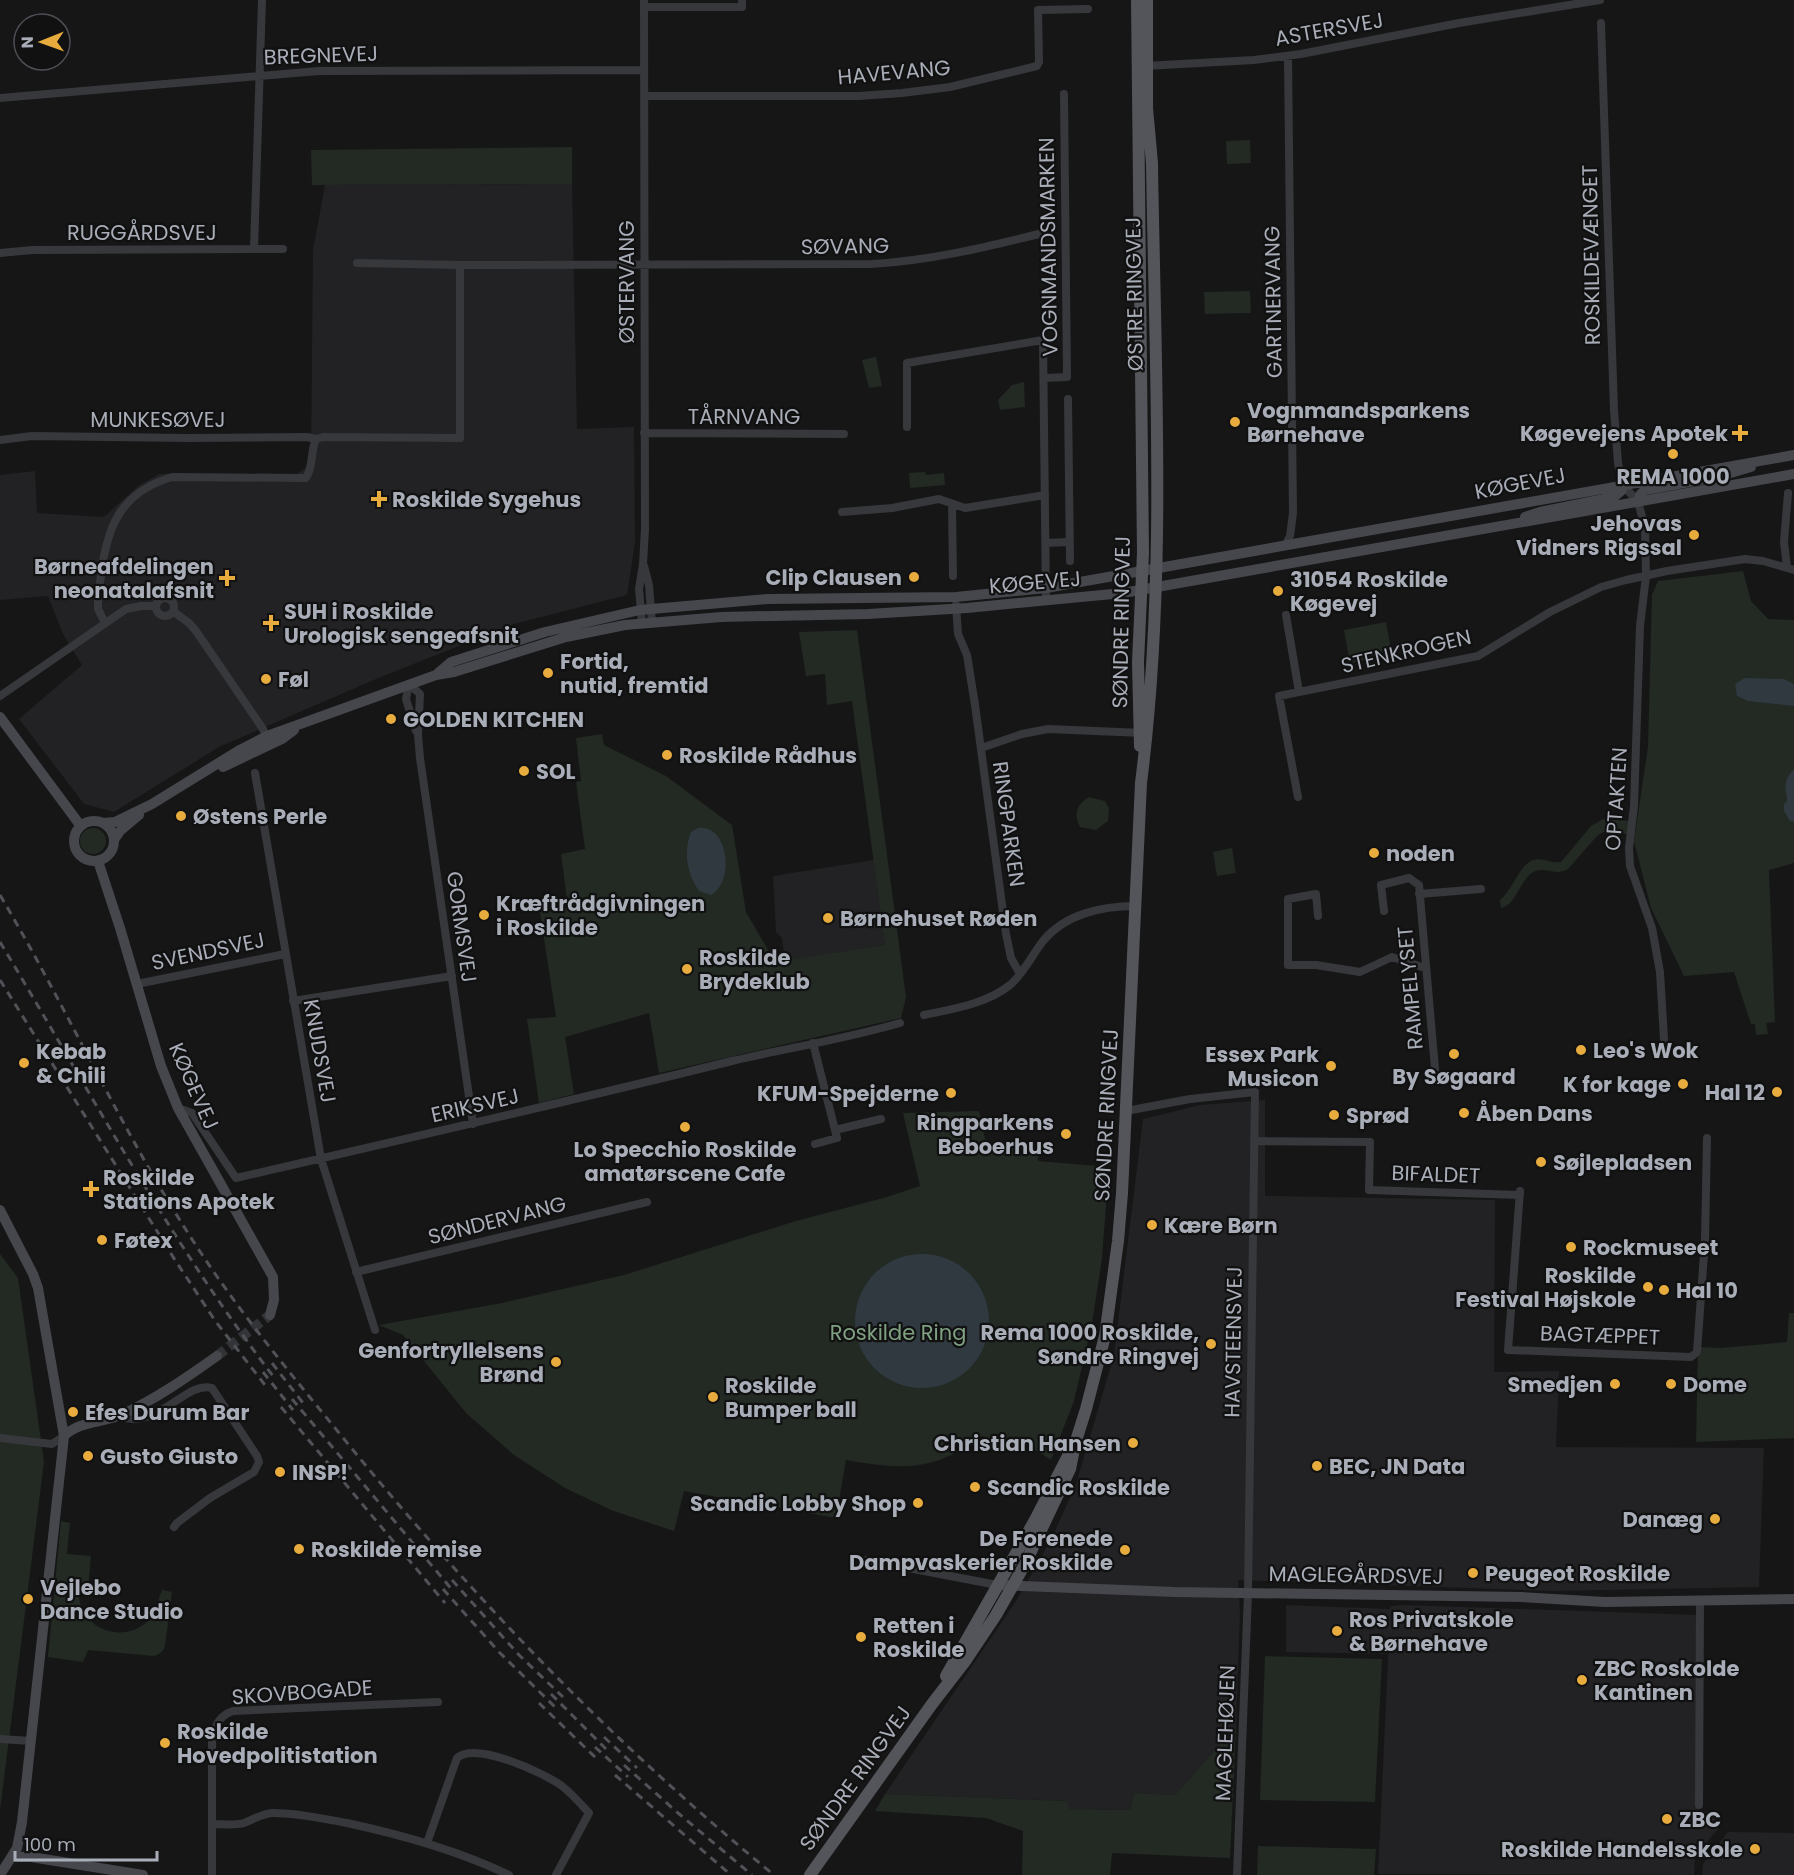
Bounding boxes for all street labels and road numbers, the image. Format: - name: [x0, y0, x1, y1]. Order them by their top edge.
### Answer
- street label: ASTERSVEJ: [1272, 5, 1386, 53]
- street label: BREGNEVEJ: [263, 39, 379, 71]
- street label: HAVEVANG: [836, 53, 952, 91]
- street label: VOGNMANDSMARKEN: [1032, 137, 1064, 357]
- street label: ROSKILDEVÆNGET: [1575, 165, 1607, 345]
- street label: ØSTRE RINGVEJ: [1118, 217, 1150, 371]
- street label: RUGGÅRDSVEJ: [67, 218, 217, 247]
- street label: ØSTERVANG: [612, 220, 641, 344]
- street label: GARTNERVANG: [1257, 226, 1289, 378]
- street label: SØVANG: [801, 231, 889, 261]
- street label: TÅRNVANG: [688, 402, 800, 431]
- street label: MUNKESØVEJ: [90, 405, 226, 434]
- street label: KØGEVEJ: [1472, 460, 1568, 506]
- street label: SØNDRE RINGVEJ: [1105, 535, 1137, 709]
- street label: KØGEVEJ: [988, 564, 1082, 600]
- street label: STENKROGEN: [1338, 622, 1474, 680]
- street label: OPTAKTEN: [1598, 746, 1634, 852]
- street label: RINGPARKEN: [986, 759, 1032, 889]
- street label: GORMSVEJ: [440, 869, 484, 985]
- street label: SVENDSVEJ: [149, 925, 267, 977]
- street label: RAMPELYSET: [1390, 925, 1430, 1051]
- street label: KNUDSVEJ: [297, 997, 343, 1105]
- street label: SØNDRE RINGVEJ: [1087, 1028, 1125, 1202]
- street label: KØGEVEJ: [162, 1038, 226, 1134]
- street label: ERIKSVEJ: [428, 1081, 522, 1129]
- street label: BIFALDET: [1391, 1158, 1481, 1190]
- street label: SØNDERVANG: [425, 1189, 569, 1251]
- street label: HAVSTEENSVEJ: [1217, 1266, 1249, 1418]
- street label: BAGTÆPPET: [1539, 1318, 1661, 1352]
- street label: MAGLEGÅRDSVEJ: [1268, 1559, 1444, 1591]
- street label: MAGLEHØJEN: [1208, 1664, 1242, 1802]
- street label: SKOVBOGADE: [231, 1673, 373, 1711]
- street label: SØNDRE RINGVEJ: [793, 1700, 917, 1856]

